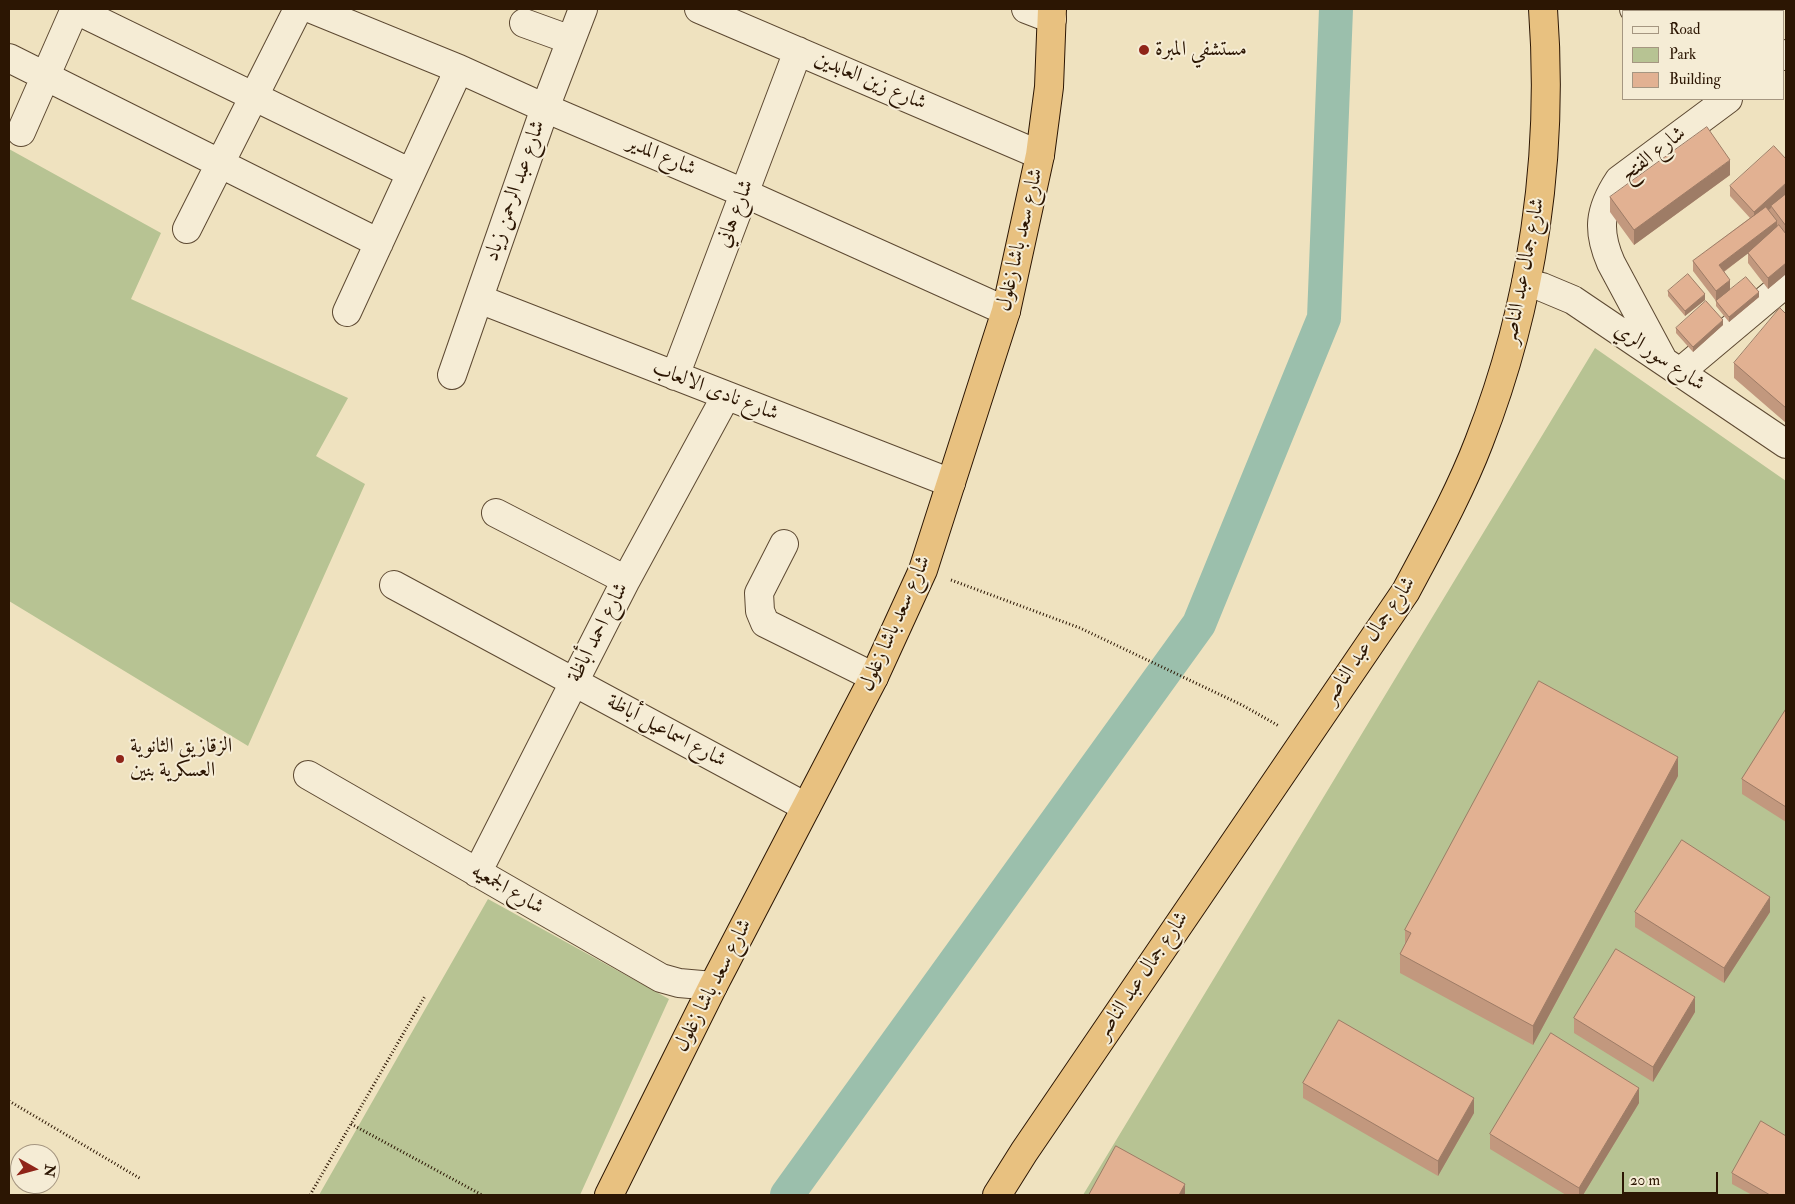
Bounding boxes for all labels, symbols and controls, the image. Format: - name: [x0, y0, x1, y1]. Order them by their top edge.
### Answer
- legend: [1622, 10, 1785, 100]
- text: Road: [1669, 20, 1700, 39]
- place label: مستشفي المبرة: [1155, 37, 1247, 63]
- marker: مستشفي المبرة: [1137, 43, 1151, 57]
- text: Park: [1669, 45, 1696, 64]
- street label: شارع زين العابدين: [810, 47, 930, 117]
- text: Building: [1669, 70, 1721, 89]
- street label: شارع عبد الرحمن زياد: [480, 117, 552, 265]
- street label: شارع الفتح: [1616, 122, 1692, 188]
- street label: شارع المدير: [623, 131, 699, 183]
- street label: شارع سعد باشا زغلول: [992, 166, 1050, 314]
- street label: شارع هاني: [712, 177, 760, 251]
- street label: شارع جمال عبد الناصر: [1498, 196, 1552, 346]
- street label: شارع سور الري: [1609, 318, 1709, 398]
- street label: شارع نادى الالعاب: [648, 356, 782, 428]
- street label: شارع سعد باشا زغلول: [855, 552, 937, 696]
- street label: شارع جمال عبد الناصر: [1318, 572, 1422, 710]
- street label: شارع احمد أباظة: [563, 579, 635, 687]
- street label: شارع اسماعيل أباظة: [602, 690, 730, 774]
- place label: الزقازيق الثانوية العسكرية بنين: [130, 734, 232, 784]
- marker: الزقازيق الثانوية العسكرية بنين: [114, 753, 126, 765]
- street label: شارع الجمعيه: [466, 859, 548, 921]
- street label: شارع جمال عبد الناصر: [1091, 907, 1195, 1045]
- street label: شارع سعد باشا زغلول: [670, 915, 758, 1057]
- north arrow: [10, 1144, 60, 1194]
- scale bar: [1625, 1162, 1721, 1194]
- text: N: [40, 1163, 59, 1178]
- text: 20 m: [1630, 1171, 1660, 1190]

